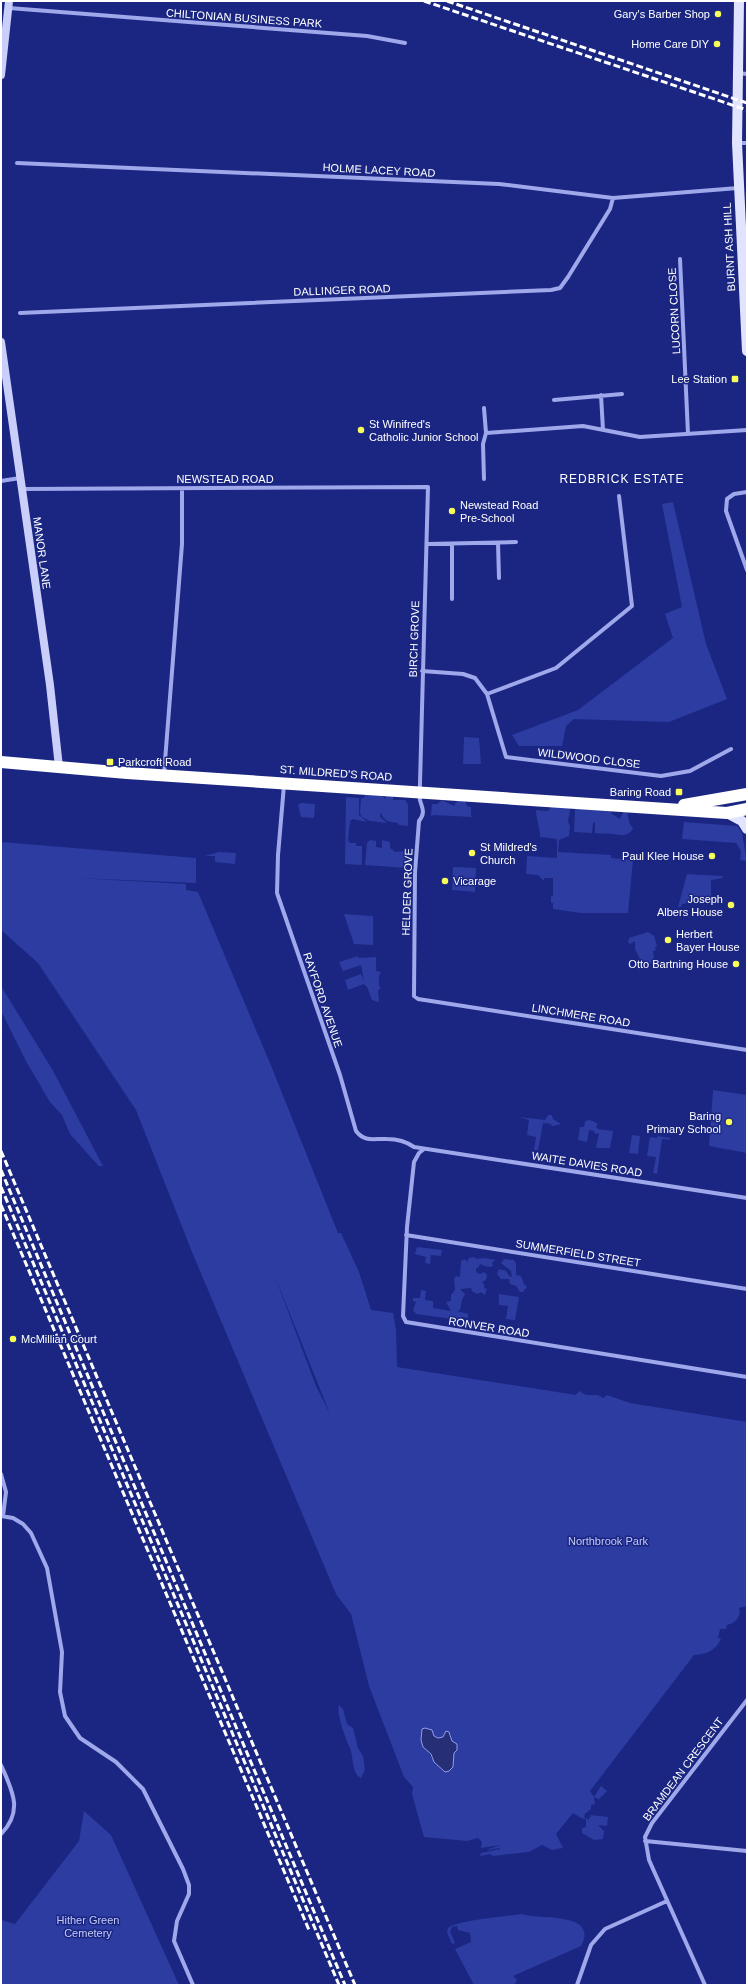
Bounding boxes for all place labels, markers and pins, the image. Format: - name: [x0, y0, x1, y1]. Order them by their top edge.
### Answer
- place label: Gary's Barber Shop: [614, 8, 710, 20]
- marker: Gary's Barber Shop: [713, 9, 723, 19]
- place label: Home Care DIY: [631, 38, 710, 50]
- marker: Home Care DIY: [712, 39, 722, 49]
- place label: Lee Station: [671, 373, 727, 385]
- marker: Lee Station: [730, 374, 740, 384]
- place label: St Winifred's Catholic Junior School: [369, 418, 478, 443]
- marker: St Winifred's Catholic Junior School: [356, 425, 366, 435]
- place label: Newstead Road Pre-School: [460, 499, 538, 524]
- marker: Newstead Road Pre-School: [447, 506, 457, 516]
- place label: Parkcroft Road: [118, 756, 191, 768]
- marker: Parkcroft Road: [105, 757, 115, 767]
- place label: Baring Road: [610, 786, 671, 798]
- marker: Baring Road: [674, 787, 684, 797]
- place label: St Mildred's Church: [480, 841, 538, 866]
- marker: St Mildred's Church: [467, 848, 477, 858]
- place label: Paul Klee House: [622, 850, 704, 862]
- marker: Paul Klee House: [707, 851, 717, 861]
- place label: Vicarage: [453, 875, 496, 887]
- marker: Vicarage: [440, 876, 450, 886]
- place label: Joseph Albers House: [657, 893, 723, 918]
- marker: Joseph Albers House: [726, 900, 736, 910]
- place label: Herbert Bayer House: [676, 928, 740, 953]
- marker: Herbert Bayer House: [663, 935, 673, 945]
- place label: Otto Bartning House: [628, 958, 728, 970]
- marker: Otto Bartning House: [731, 959, 741, 969]
- place label: Baring Primary School: [646, 1110, 721, 1135]
- marker: Baring Primary School: [724, 1117, 734, 1127]
- place label: McMillian Court: [21, 1333, 97, 1345]
- marker: McMillian Court: [8, 1334, 18, 1344]

